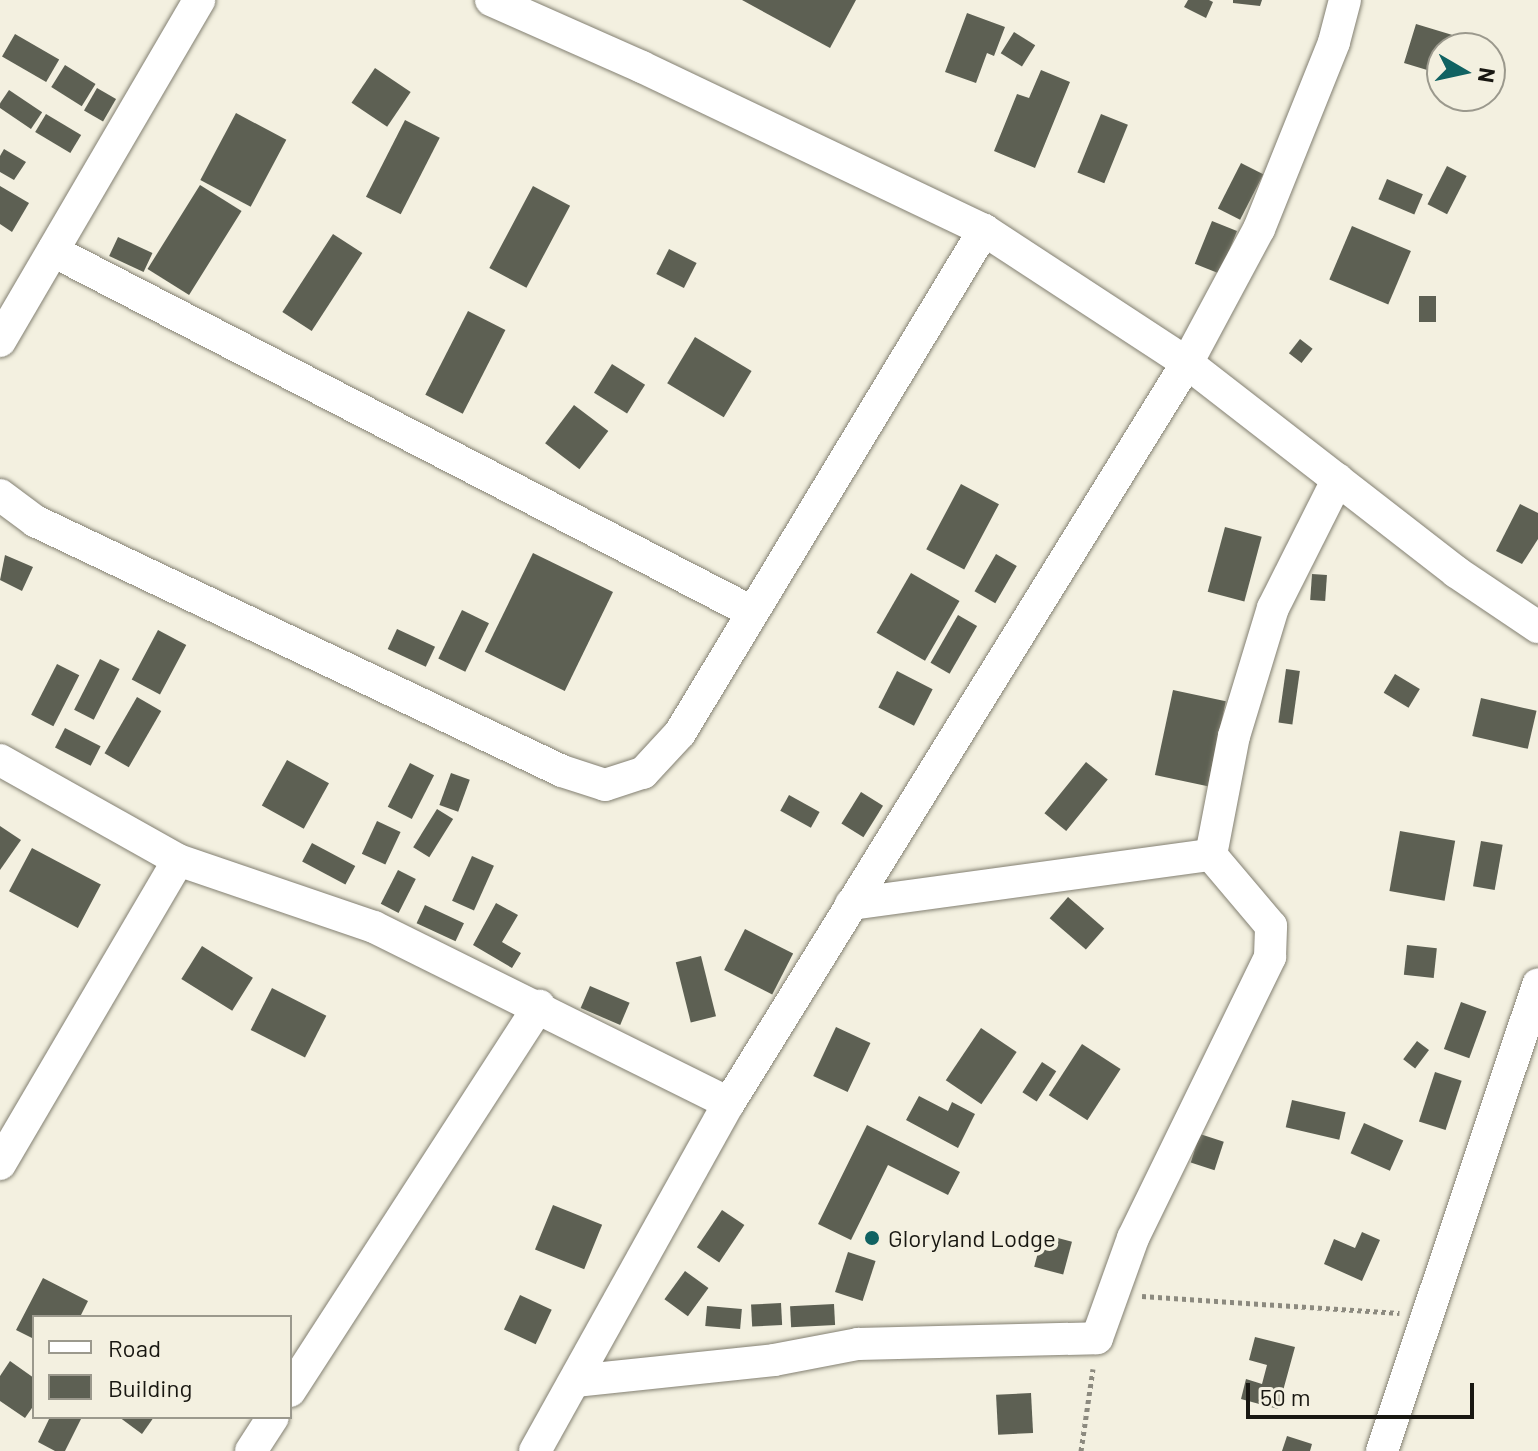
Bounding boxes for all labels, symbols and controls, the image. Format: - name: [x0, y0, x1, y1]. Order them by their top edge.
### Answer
- north arrow: [1426, 32, 1506, 112]
- text: N: [1474, 66, 1502, 85]
- place label: Gloryland Lodge: [888, 1224, 1056, 1252]
- marker: Gloryland Lodge: [863, 1229, 881, 1247]
- legend: [32, 1315, 292, 1419]
- text: Road: [108, 1333, 161, 1362]
- scale bar: [1250, 1367, 1478, 1417]
- text: Building: [108, 1373, 192, 1402]
- text: 50 m: [1260, 1382, 1311, 1411]

